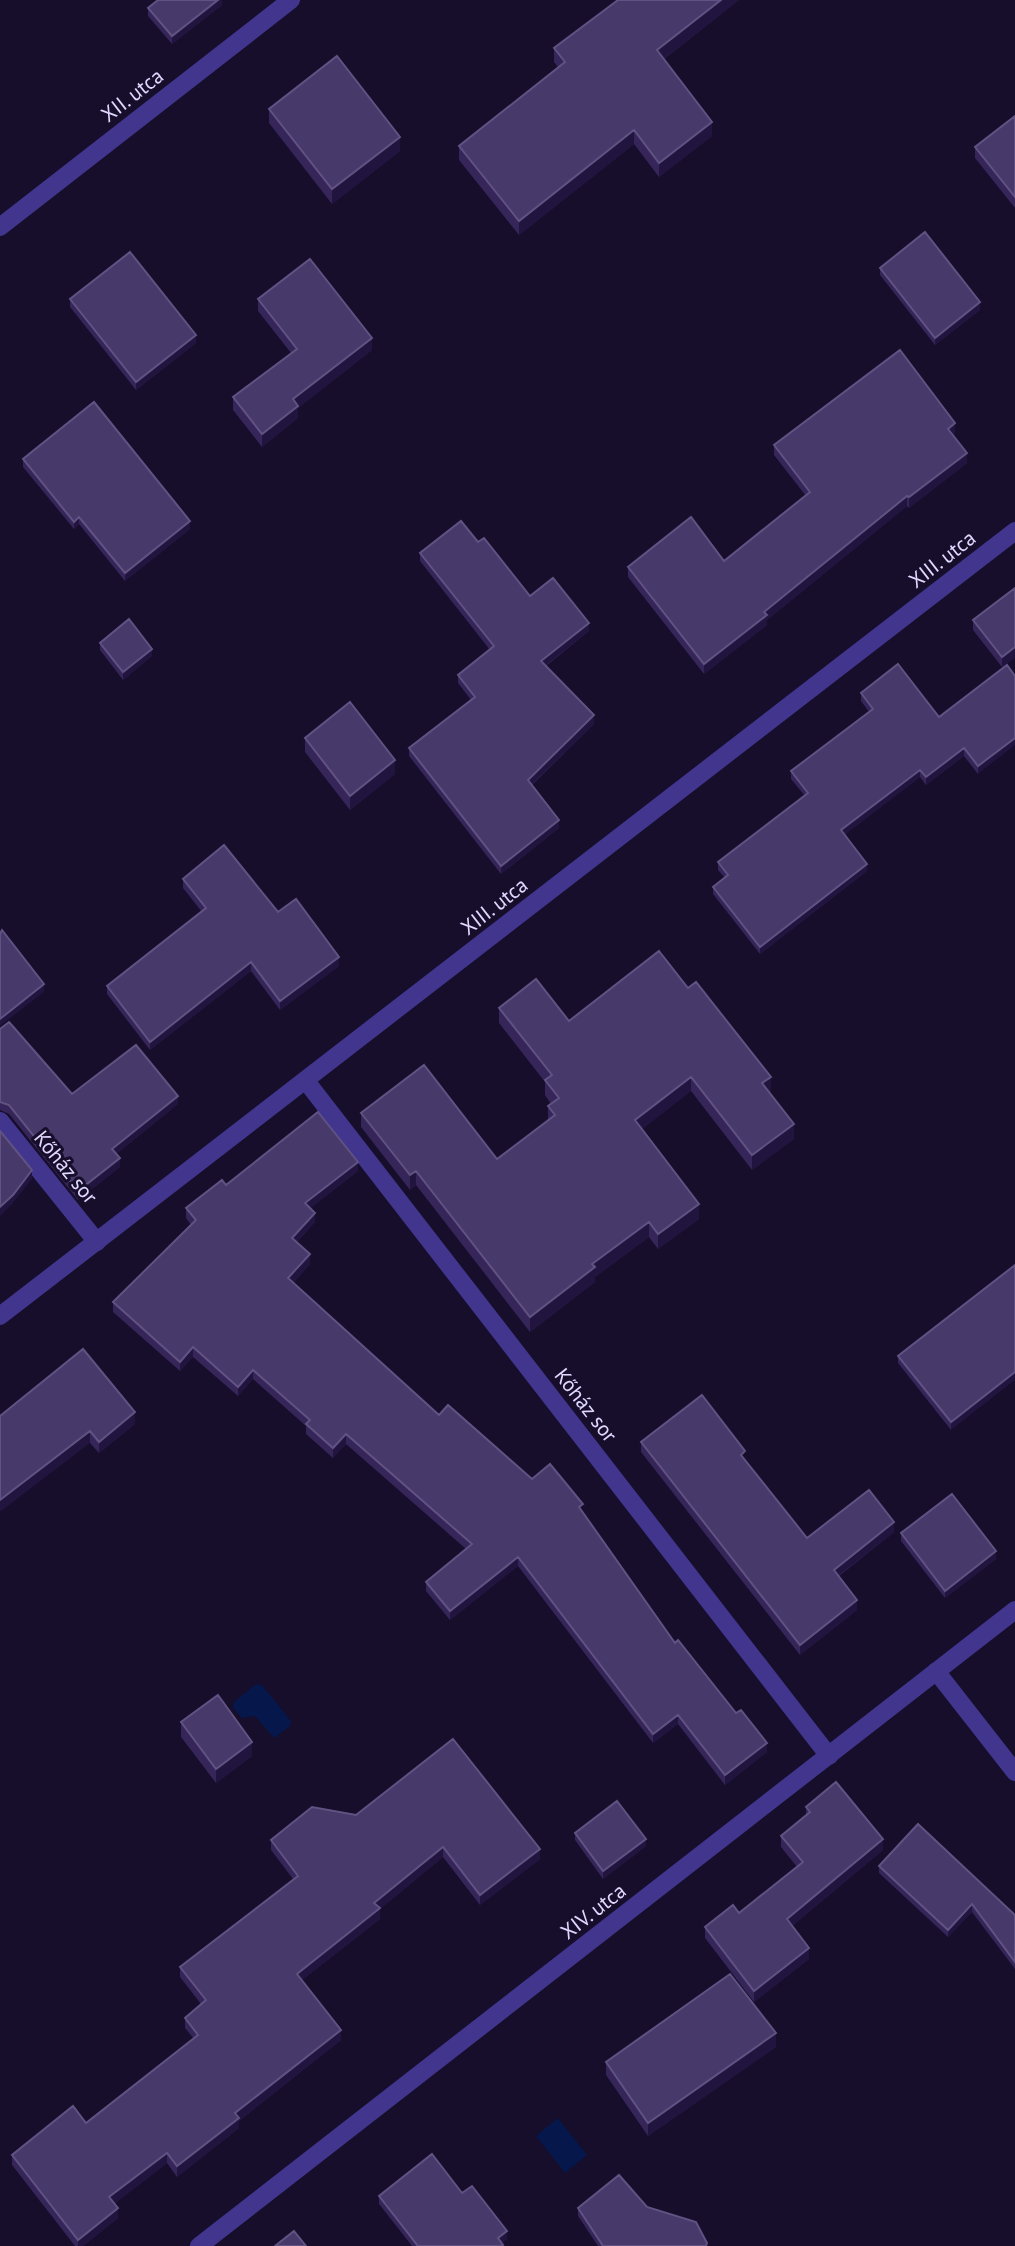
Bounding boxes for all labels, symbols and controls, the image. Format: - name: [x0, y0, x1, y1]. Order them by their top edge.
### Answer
- street label: XII. utca: [95, 62, 169, 128]
- street label: XIII. utca: [903, 524, 981, 594]
- street label: XIII. utca: [455, 871, 533, 941]
- street label: Kőház sor: [28, 1125, 104, 1209]
- street label: Kőház sor: [549, 1363, 623, 1447]
- street label: XIV. utca: [555, 1877, 631, 1945]

